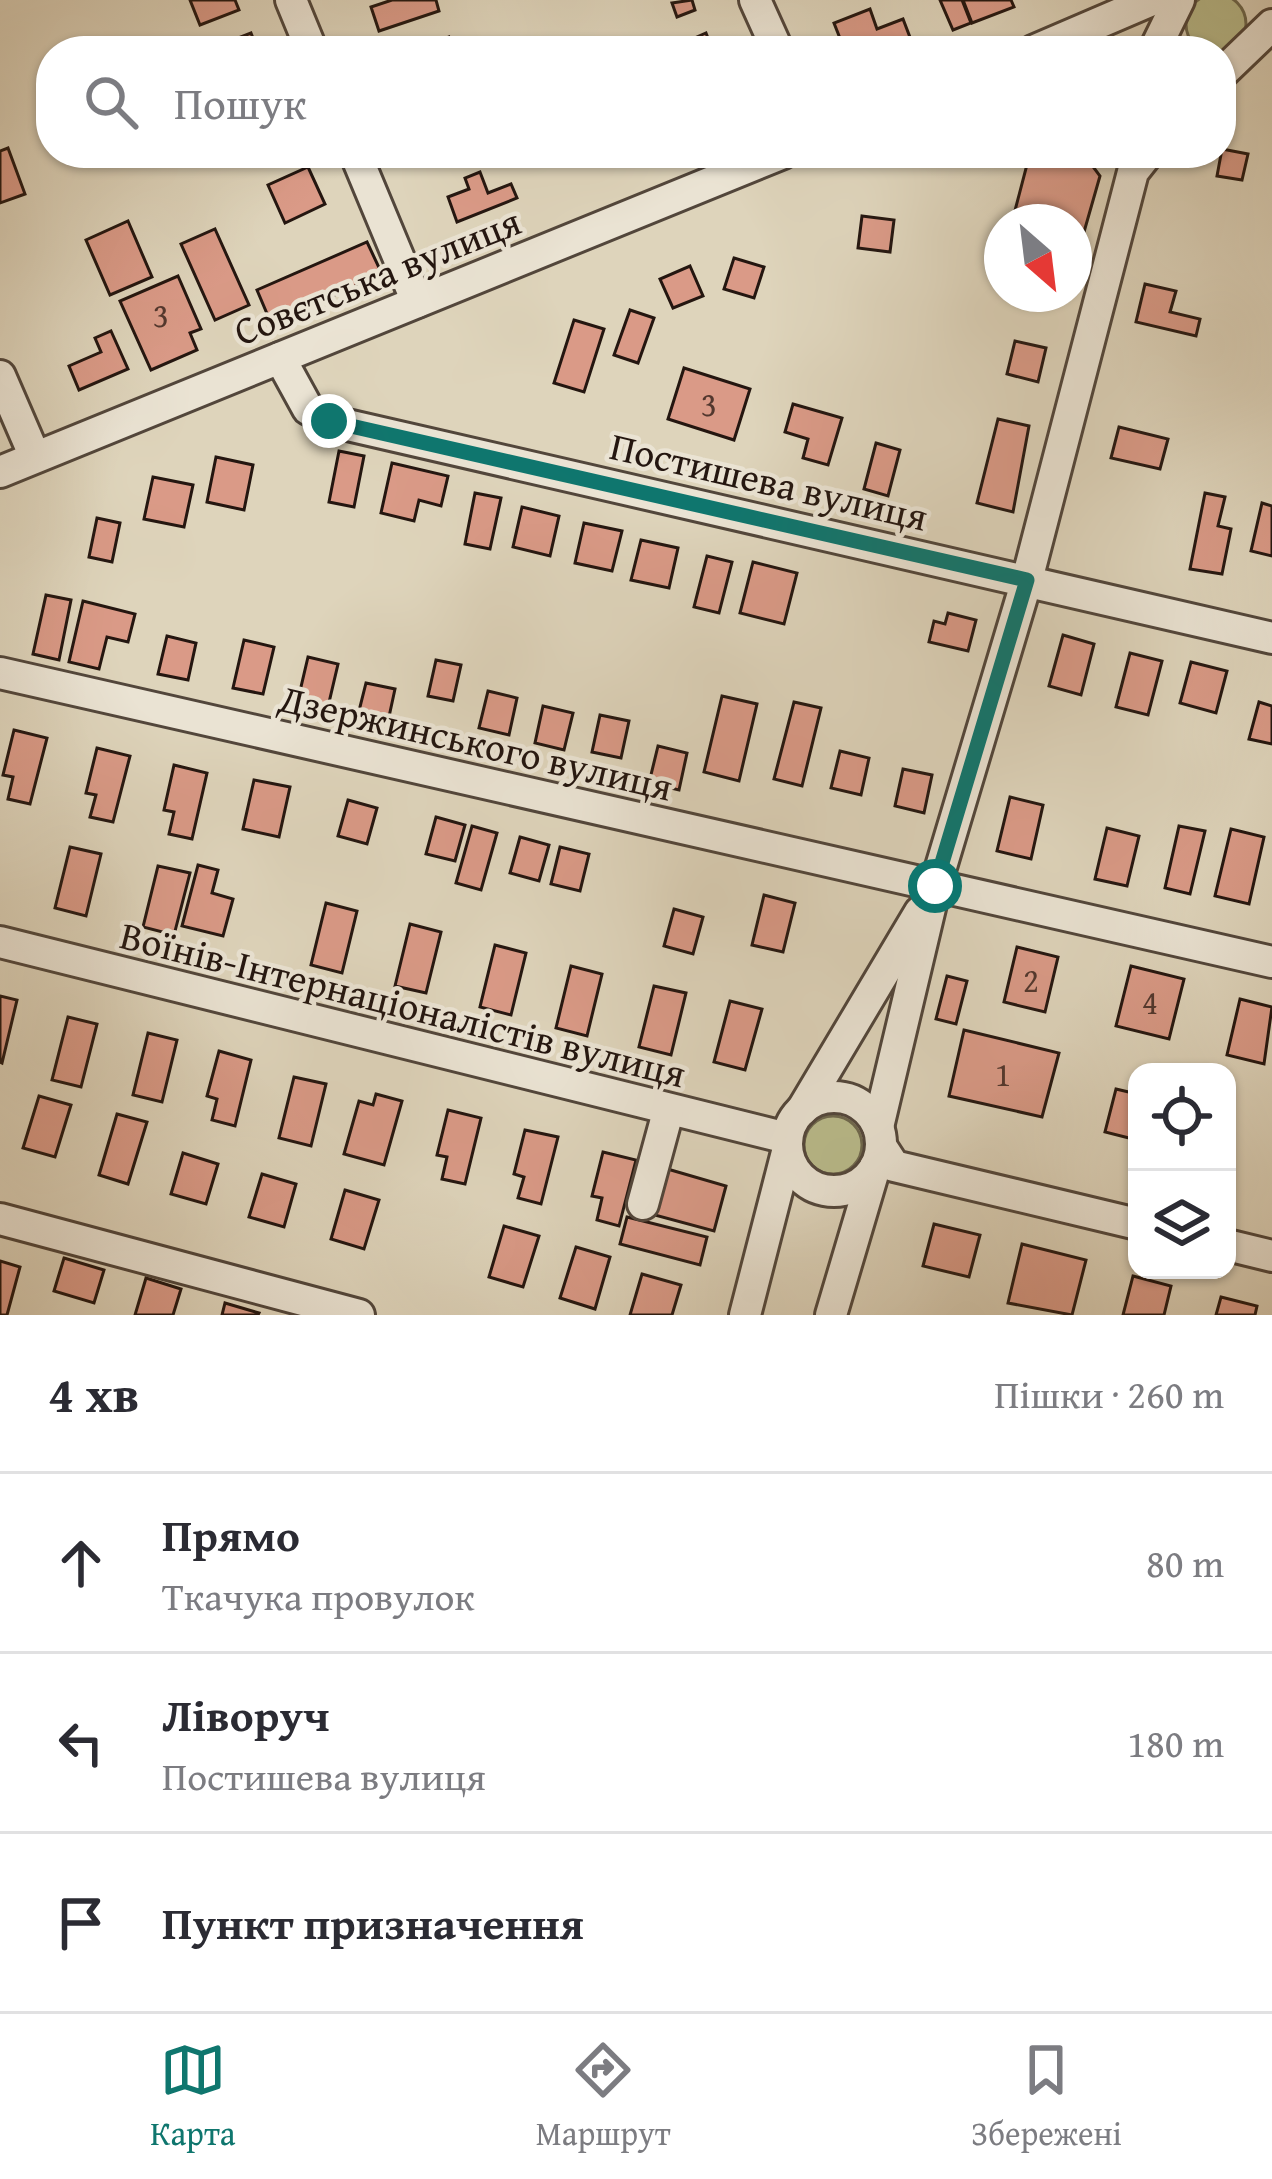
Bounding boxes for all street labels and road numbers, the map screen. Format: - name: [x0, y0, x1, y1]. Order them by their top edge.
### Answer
- street label: Совєтська вулиця: [225, 192, 529, 359]
- street label: Постишева вулиця: [605, 416, 933, 545]
- street label: Дзержинського вулиця: [273, 668, 678, 815]
- street label: Воїнів-Інтернаціоналістів вулиця: [115, 906, 692, 1101]

